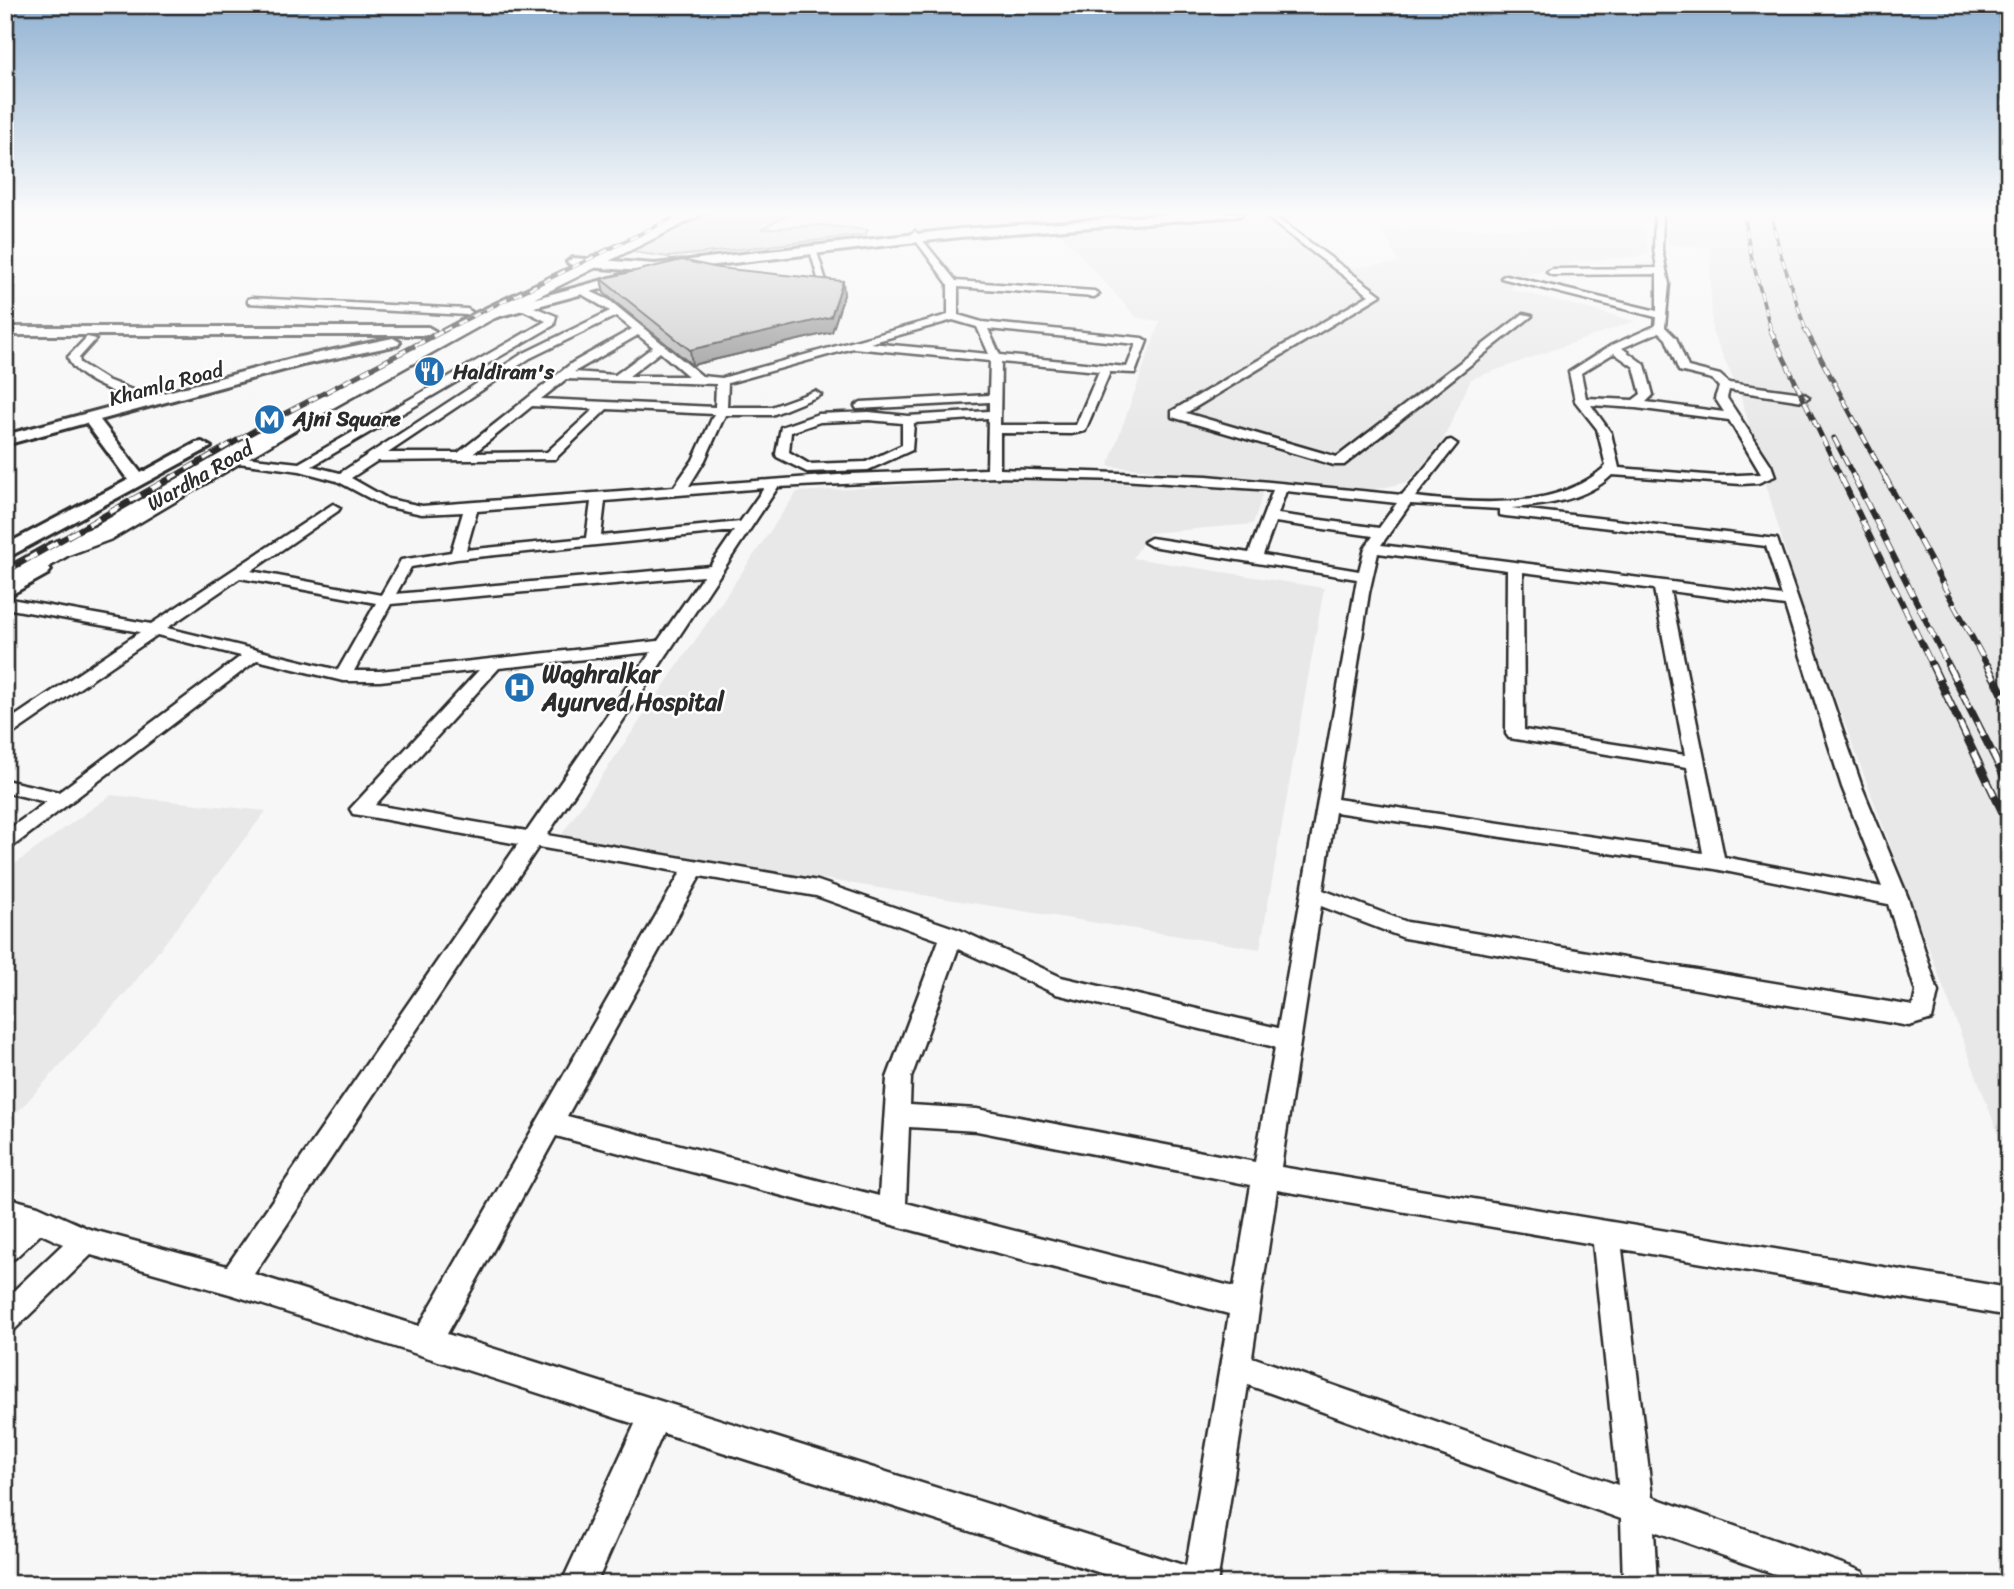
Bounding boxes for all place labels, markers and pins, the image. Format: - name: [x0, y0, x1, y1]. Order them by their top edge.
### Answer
- place label: Haldiram's: [452, 353, 554, 391]
- restaurant icon: Haldiram's: [413, 355, 447, 389]
- place label: Ajni Square: [292, 400, 401, 438]
- metro station icon: Ajni Square: [253, 402, 287, 436]
- place label: Waghralkar Ayurved Hospital: [541, 653, 725, 723]
- hospital icon: Waghralkar Ayurved Hospital: [502, 671, 536, 705]

